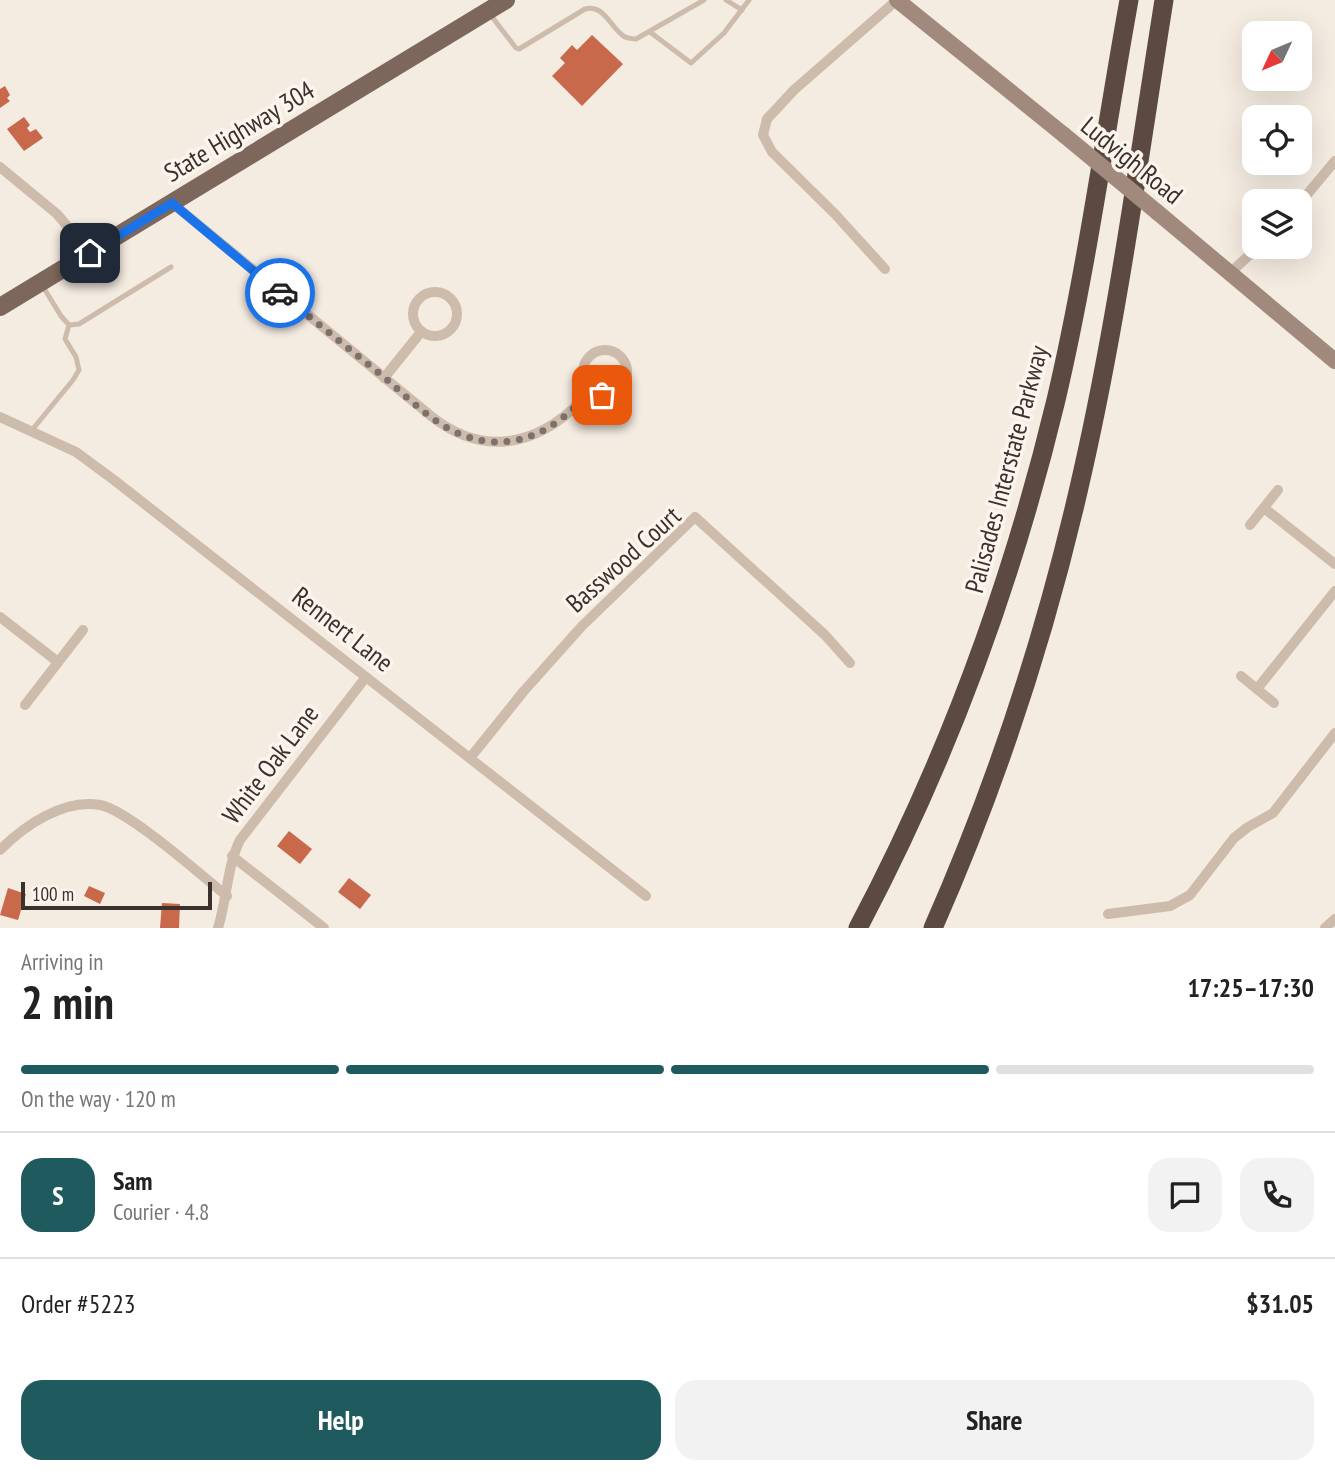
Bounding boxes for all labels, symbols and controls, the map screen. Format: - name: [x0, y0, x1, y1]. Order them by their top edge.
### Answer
- north arrow: [1242, 21, 1312, 91]
- map controls: [1242, 21, 1312, 259]
- street label: State Highway 304: [158, 73, 320, 189]
- button: locate: [1242, 105, 1312, 175]
- street label: Ludvigh Road: [1075, 109, 1189, 211]
- button: layers: [1242, 189, 1312, 259]
- pin: [60, 223, 120, 283]
- icon: home: [71, 234, 109, 272]
- courier: [245, 258, 315, 328]
- icon: car: [261, 274, 299, 312]
- street label: Palisades Interstate Parkway: [957, 342, 1055, 596]
- pin: [572, 365, 632, 425]
- icon: bag: [583, 376, 621, 414]
- street label: Basswood Court: [559, 499, 687, 619]
- street label: Rennert Lane: [286, 579, 400, 679]
- street label: White Oak Lane: [215, 698, 325, 830]
- scale bar: [21, 879, 212, 911]
- text: 100 m: [32, 882, 74, 906]
- text: Arriving in: [21, 947, 103, 976]
- text: 17:25–17:30: [1187, 971, 1314, 1004]
- text: 2 min: [21, 972, 114, 1032]
- text: On the way · 120 m: [21, 1084, 176, 1113]
- button: chat: [1148, 1158, 1222, 1232]
- button: phone: [1240, 1158, 1314, 1232]
- text: Sam: [113, 1164, 152, 1197]
- text: S: [52, 1179, 64, 1212]
- text: Courier · 4.8: [113, 1197, 209, 1226]
- text: Order #5223: [21, 1287, 136, 1320]
- text: $31.05: [1246, 1287, 1314, 1320]
- button: Help: [21, 1380, 661, 1460]
- button: Share: [675, 1380, 1314, 1460]

